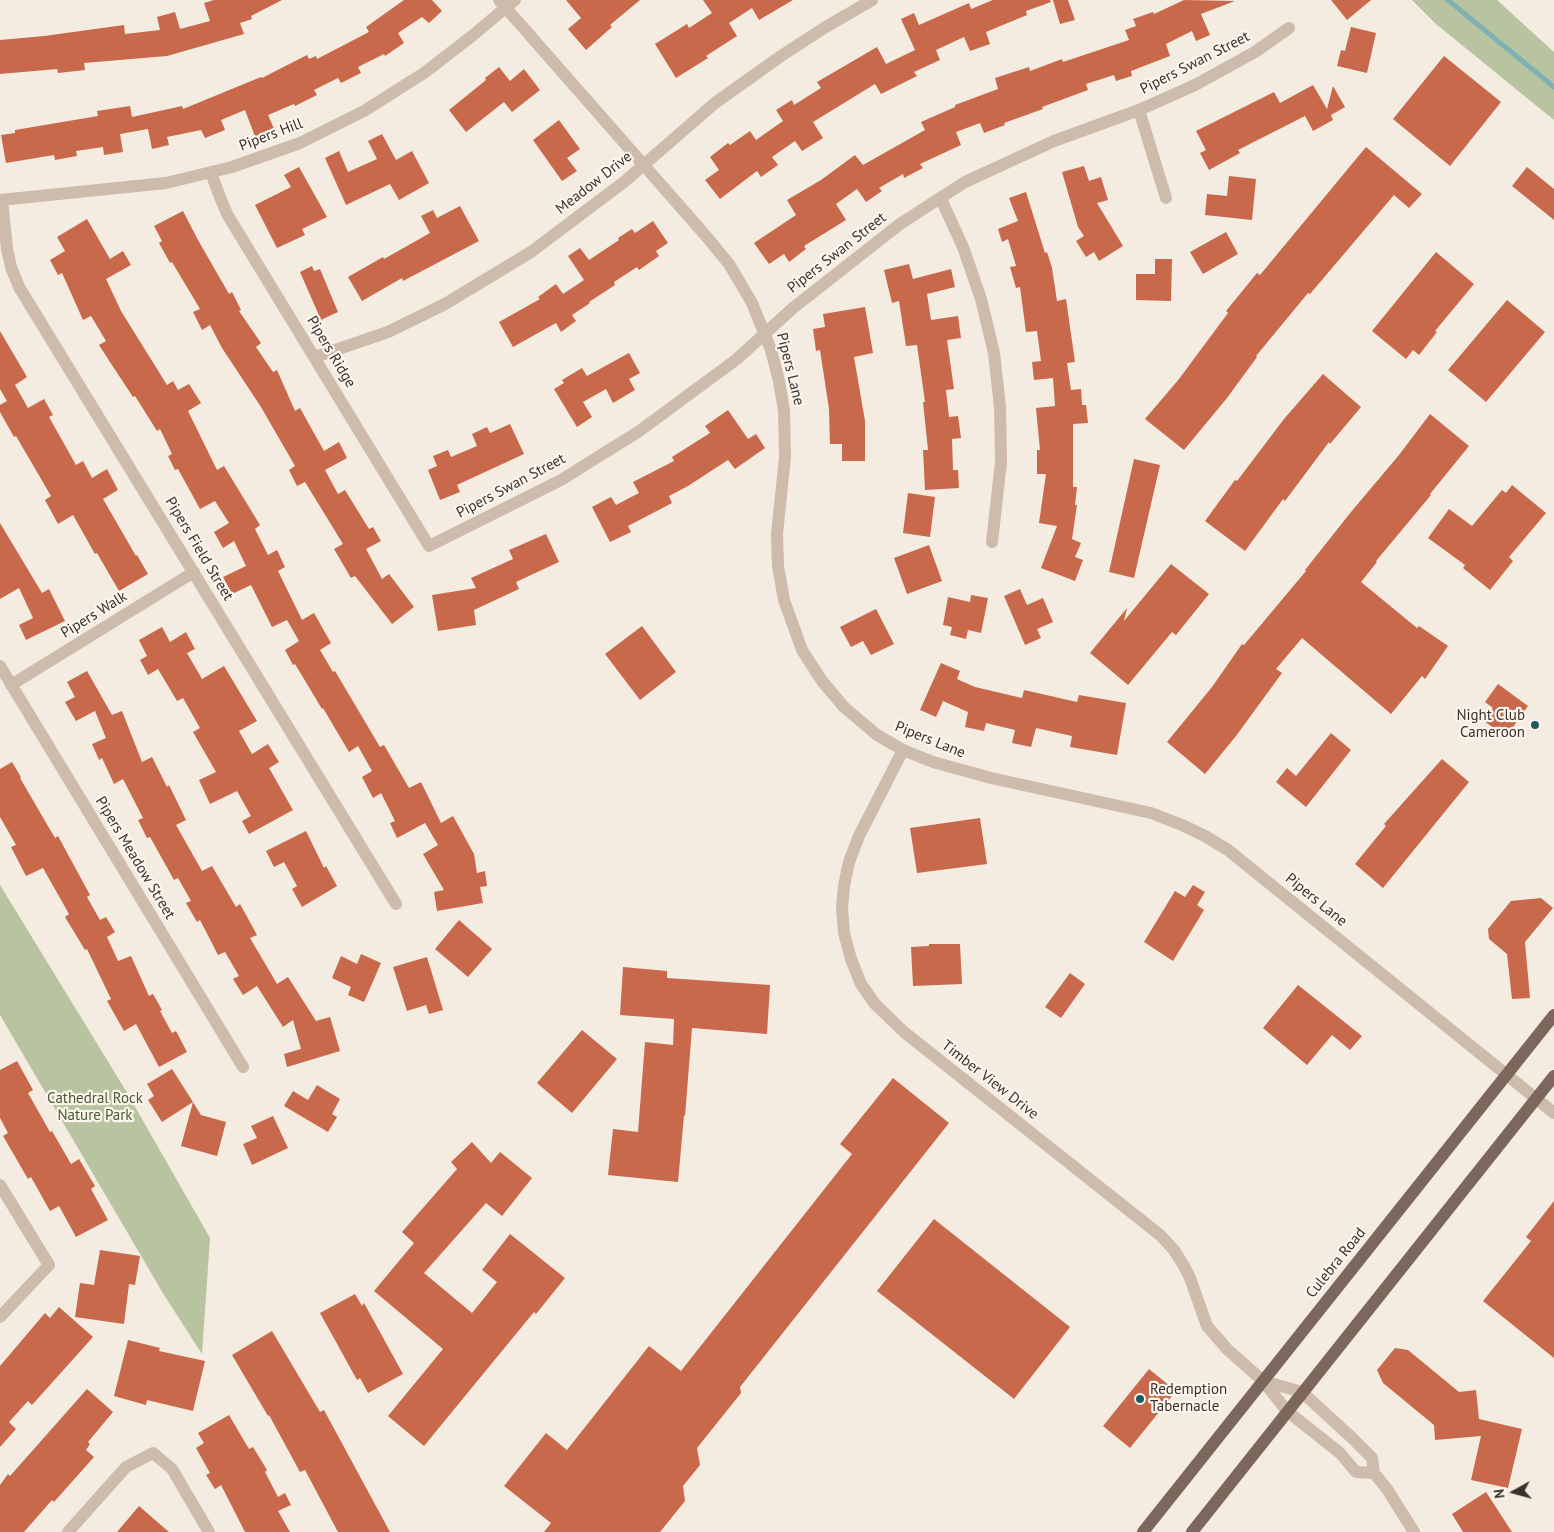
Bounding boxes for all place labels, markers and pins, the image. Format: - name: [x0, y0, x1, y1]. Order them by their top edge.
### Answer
- place label: Night Club Cameroon: [1456, 707, 1525, 742]
- marker: Night Club Cameroon: [1529, 719, 1541, 731]
- place label: Redemption Tabernacle: [1150, 1381, 1227, 1416]
- marker: Redemption Tabernacle: [1134, 1393, 1146, 1405]

